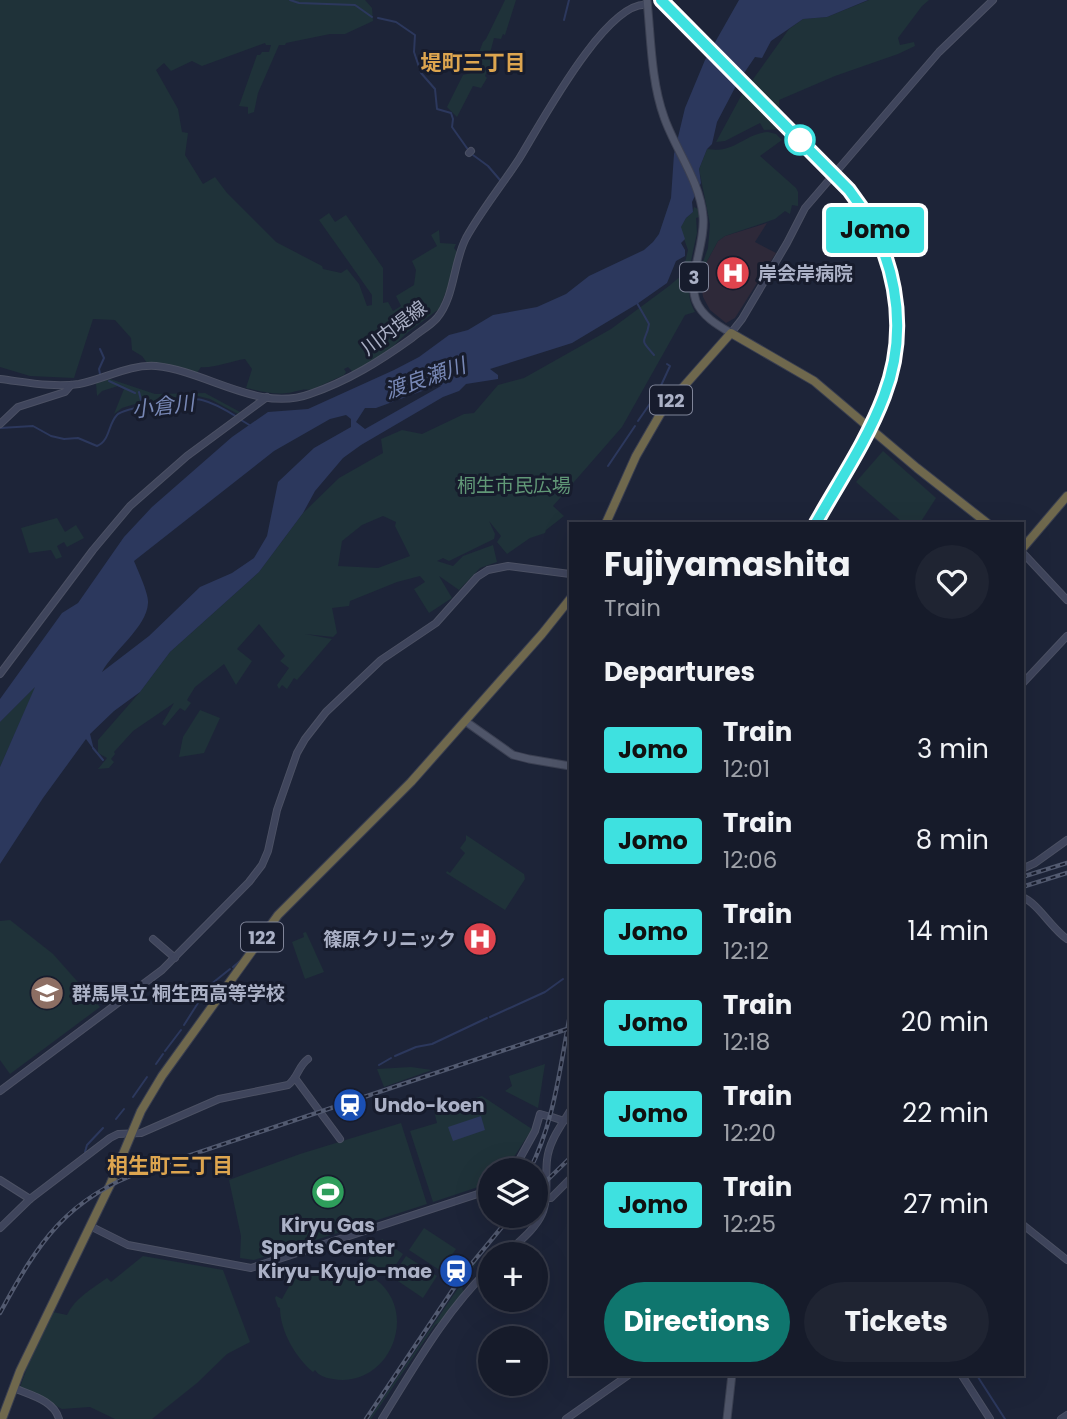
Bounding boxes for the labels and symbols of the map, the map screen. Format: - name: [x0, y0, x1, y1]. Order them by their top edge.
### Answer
- district label: 堤町三丁目: [421, 48, 526, 77]
- unlabelled marker: [785, 125, 815, 155]
- line badge: Jomo: [826, 207, 924, 253]
- hospital icon: 岸会岸病院: [714, 254, 752, 292]
- place label: 岸会岸病院: [758, 260, 853, 287]
- road number: 3: [680, 262, 708, 292]
- street label: 川内堤線: [356, 294, 432, 362]
- water label: 渡良瀬川: [381, 350, 471, 405]
- road number: 122: [650, 386, 692, 414]
- water label: 小倉川: [130, 388, 198, 424]
- park label: 桐生市民広場: [457, 472, 571, 499]
- hospital icon: 篠原クリニック: [461, 920, 499, 958]
- road number: 122: [241, 922, 283, 952]
- place label: 篠原クリニック: [323, 926, 456, 953]
- school or university icon: 群馬県立 桐生西高等学校: [28, 974, 66, 1012]
- place label: 群馬県立 桐生西高等学校: [72, 980, 285, 1007]
- station icon: Undo-koen: [331, 1086, 369, 1124]
- place label: Undo-koen: [374, 1092, 485, 1119]
- district label: 相生町三丁目: [107, 1151, 233, 1180]
- sports icon: Kiryu Gas Sports Center: [309, 1173, 347, 1211]
- place label: Kiryu Gas Sports Center: [261, 1212, 395, 1261]
- station icon: Kiryu-Kyujo-mae: [437, 1252, 475, 1290]
- place label: Kiryu-Kyujo-mae: [258, 1258, 432, 1285]

